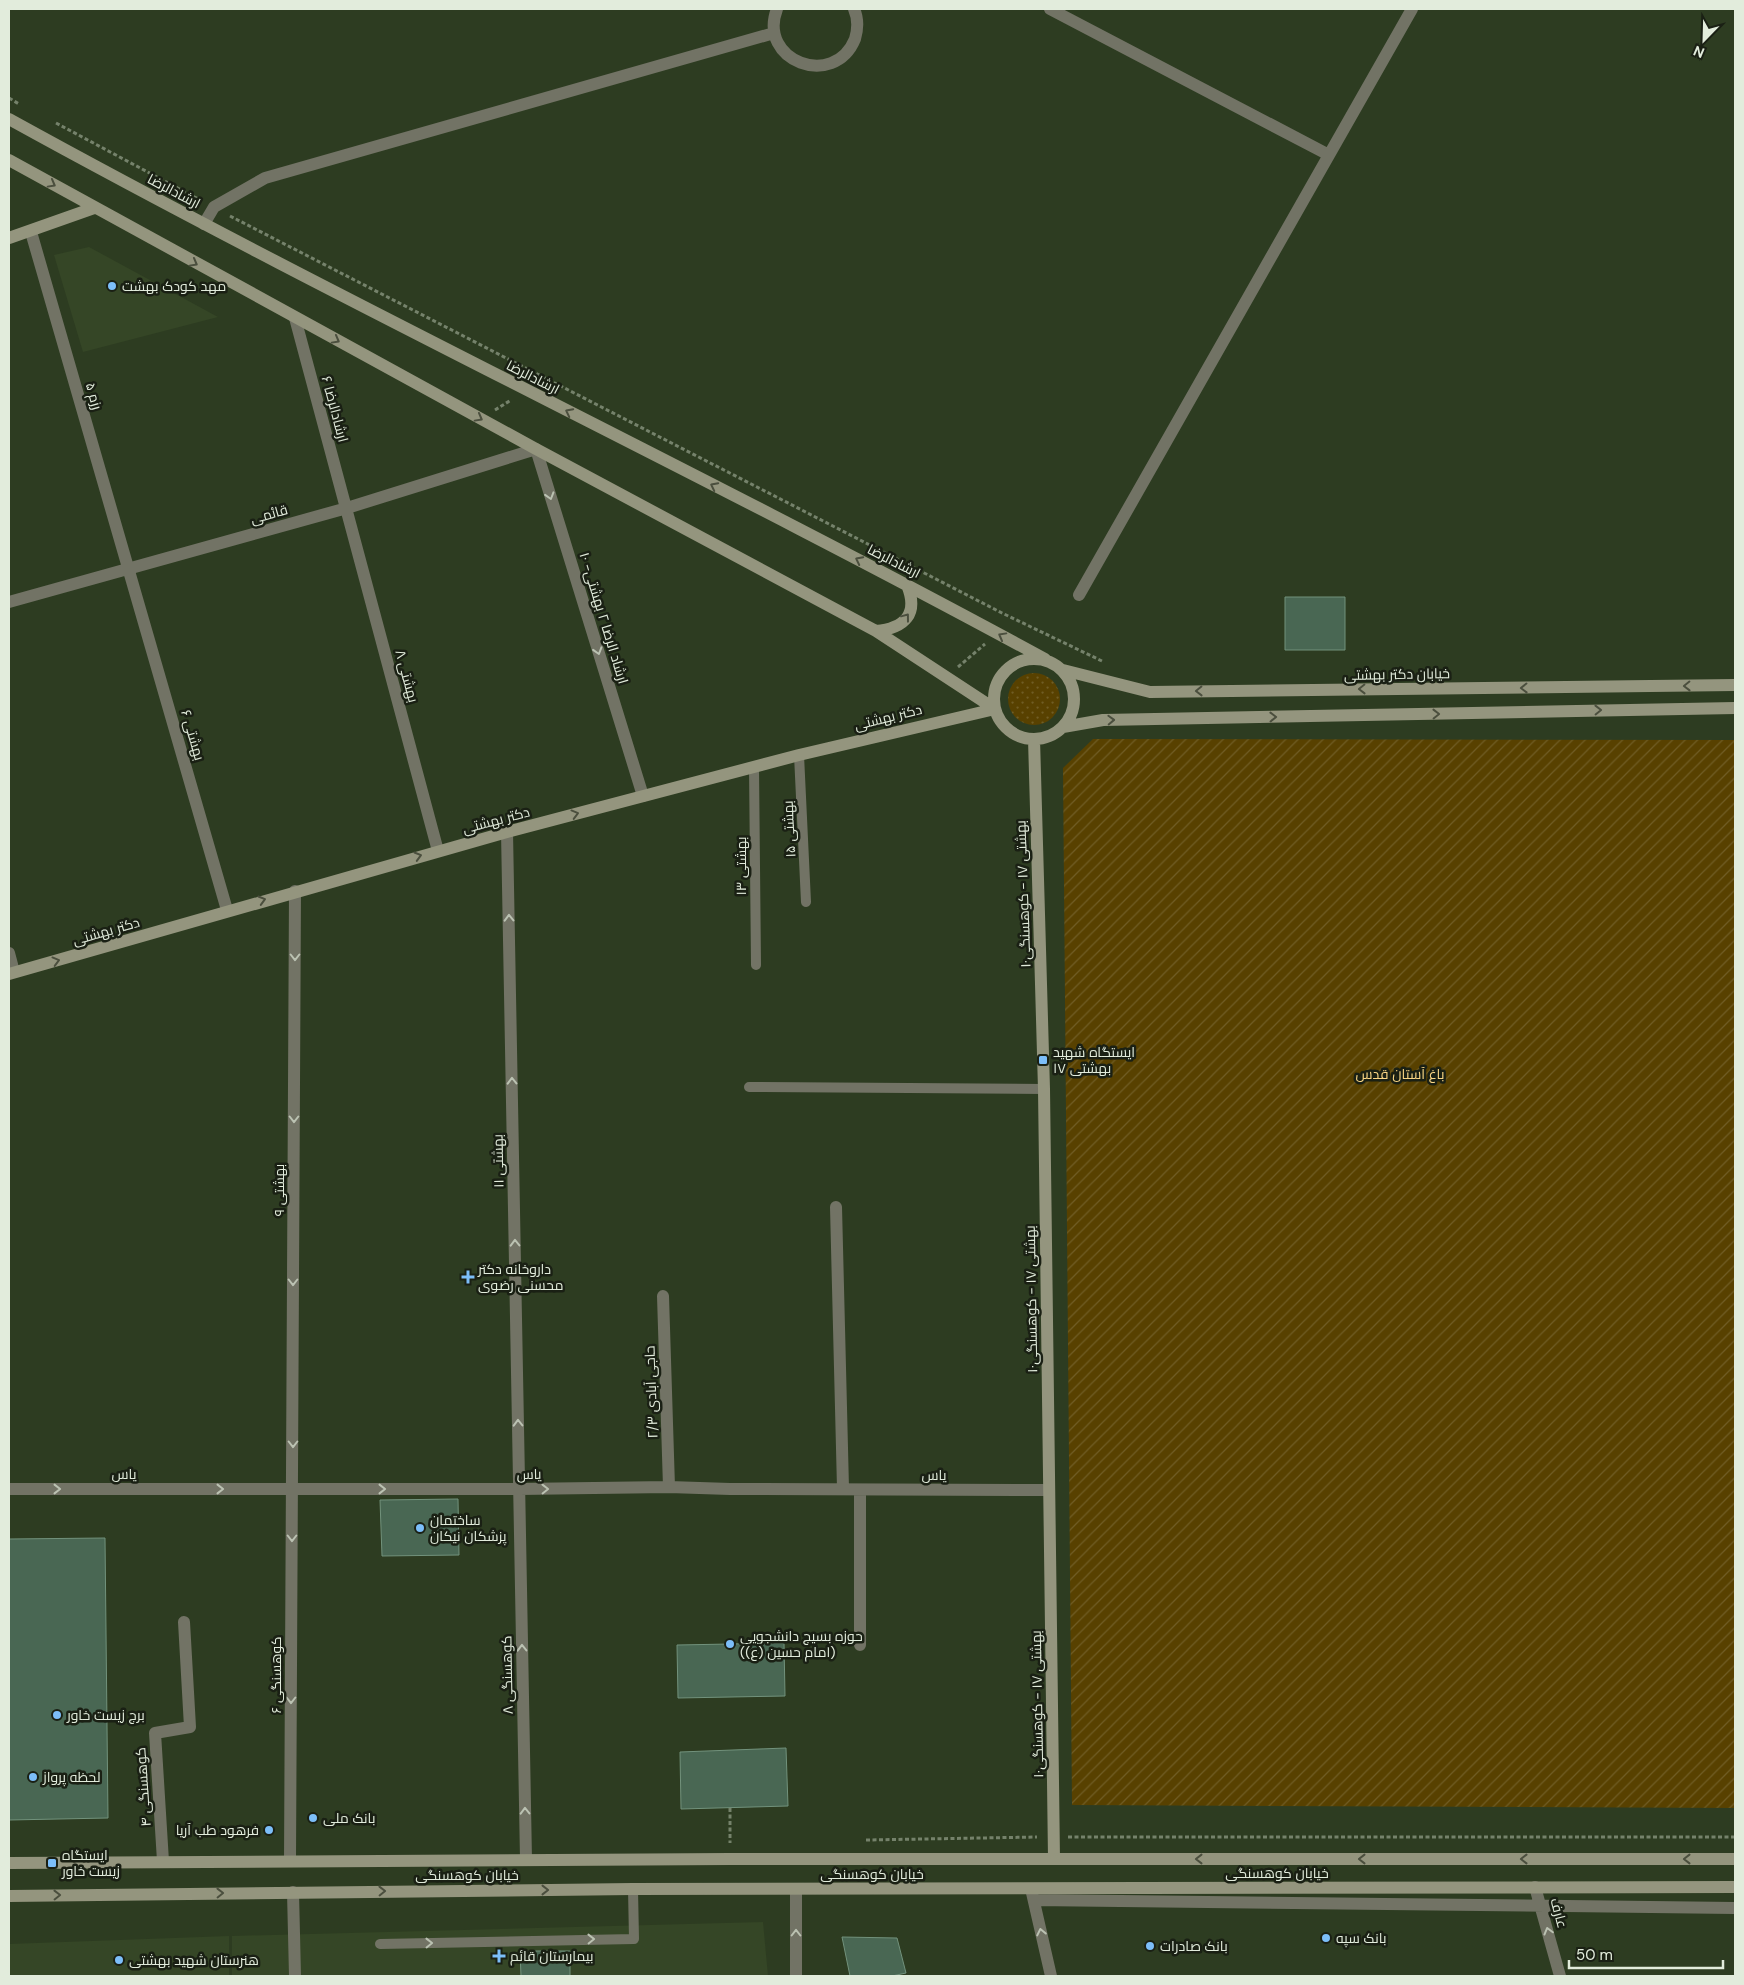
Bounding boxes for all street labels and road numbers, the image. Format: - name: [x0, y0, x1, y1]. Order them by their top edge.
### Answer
- street label: ارشادالرضا: [144, 170, 204, 212]
- street label: ارشادالرضا: [503, 356, 563, 398]
- street label: ارشادالرضا ۶: [318, 374, 352, 444]
- street label: رزم ۵: [81, 380, 106, 412]
- street label: قائمی: [248, 500, 290, 528]
- street label: ارشادالرضا: [864, 540, 924, 582]
- street label: ارشاد الرضا ۲ بهشتی- ۱۰: [575, 550, 633, 686]
- street label: بهشتی ۸: [391, 648, 423, 704]
- street label: خیابان دکتر بهشتی: [1344, 664, 1450, 684]
- street label: دکتر بهشتی: [852, 700, 924, 734]
- street label: بهشتی ۶: [177, 708, 209, 762]
- street label: بهشتی ۱۵: [779, 800, 799, 858]
- street label: دکتر بهشتی: [460, 802, 532, 838]
- street label: بهشتی ۱۷ - کوهسنگی۱۰: [1011, 820, 1035, 968]
- street label: بهشتی ۱۳: [732, 836, 750, 896]
- street label: دکتر بهشتی: [70, 913, 142, 949]
- street label: بهشتی ۱۱: [489, 1134, 507, 1188]
- street label: بهشتی ۹: [270, 1164, 288, 1216]
- street label: بهشتی ۱۷ - کوهسنگی۱۰: [1021, 1225, 1041, 1373]
- street label: حاجی آبادی ۲/۳: [640, 1345, 662, 1439]
- street label: یاس: [112, 1465, 137, 1483]
- street label: یاس: [516, 1465, 542, 1483]
- street label: یاس: [922, 1466, 947, 1484]
- street label: بهشتی ۱۷ - کوهسنگی۱۰: [1027, 1630, 1047, 1778]
- street label: کوهسنگی ۸: [497, 1635, 517, 1715]
- street label: کوهسنگی ۶: [267, 1637, 285, 1713]
- street label: کوهسنگی ۴: [131, 1747, 155, 1827]
- street label: خیابان کوهسنگی: [1225, 1864, 1329, 1882]
- street label: خیابان کوهسنگی: [820, 1865, 924, 1883]
- street label: خیابان کوهسنگی: [415, 1866, 519, 1884]
- street label: عارف: [1546, 1896, 1572, 1930]

